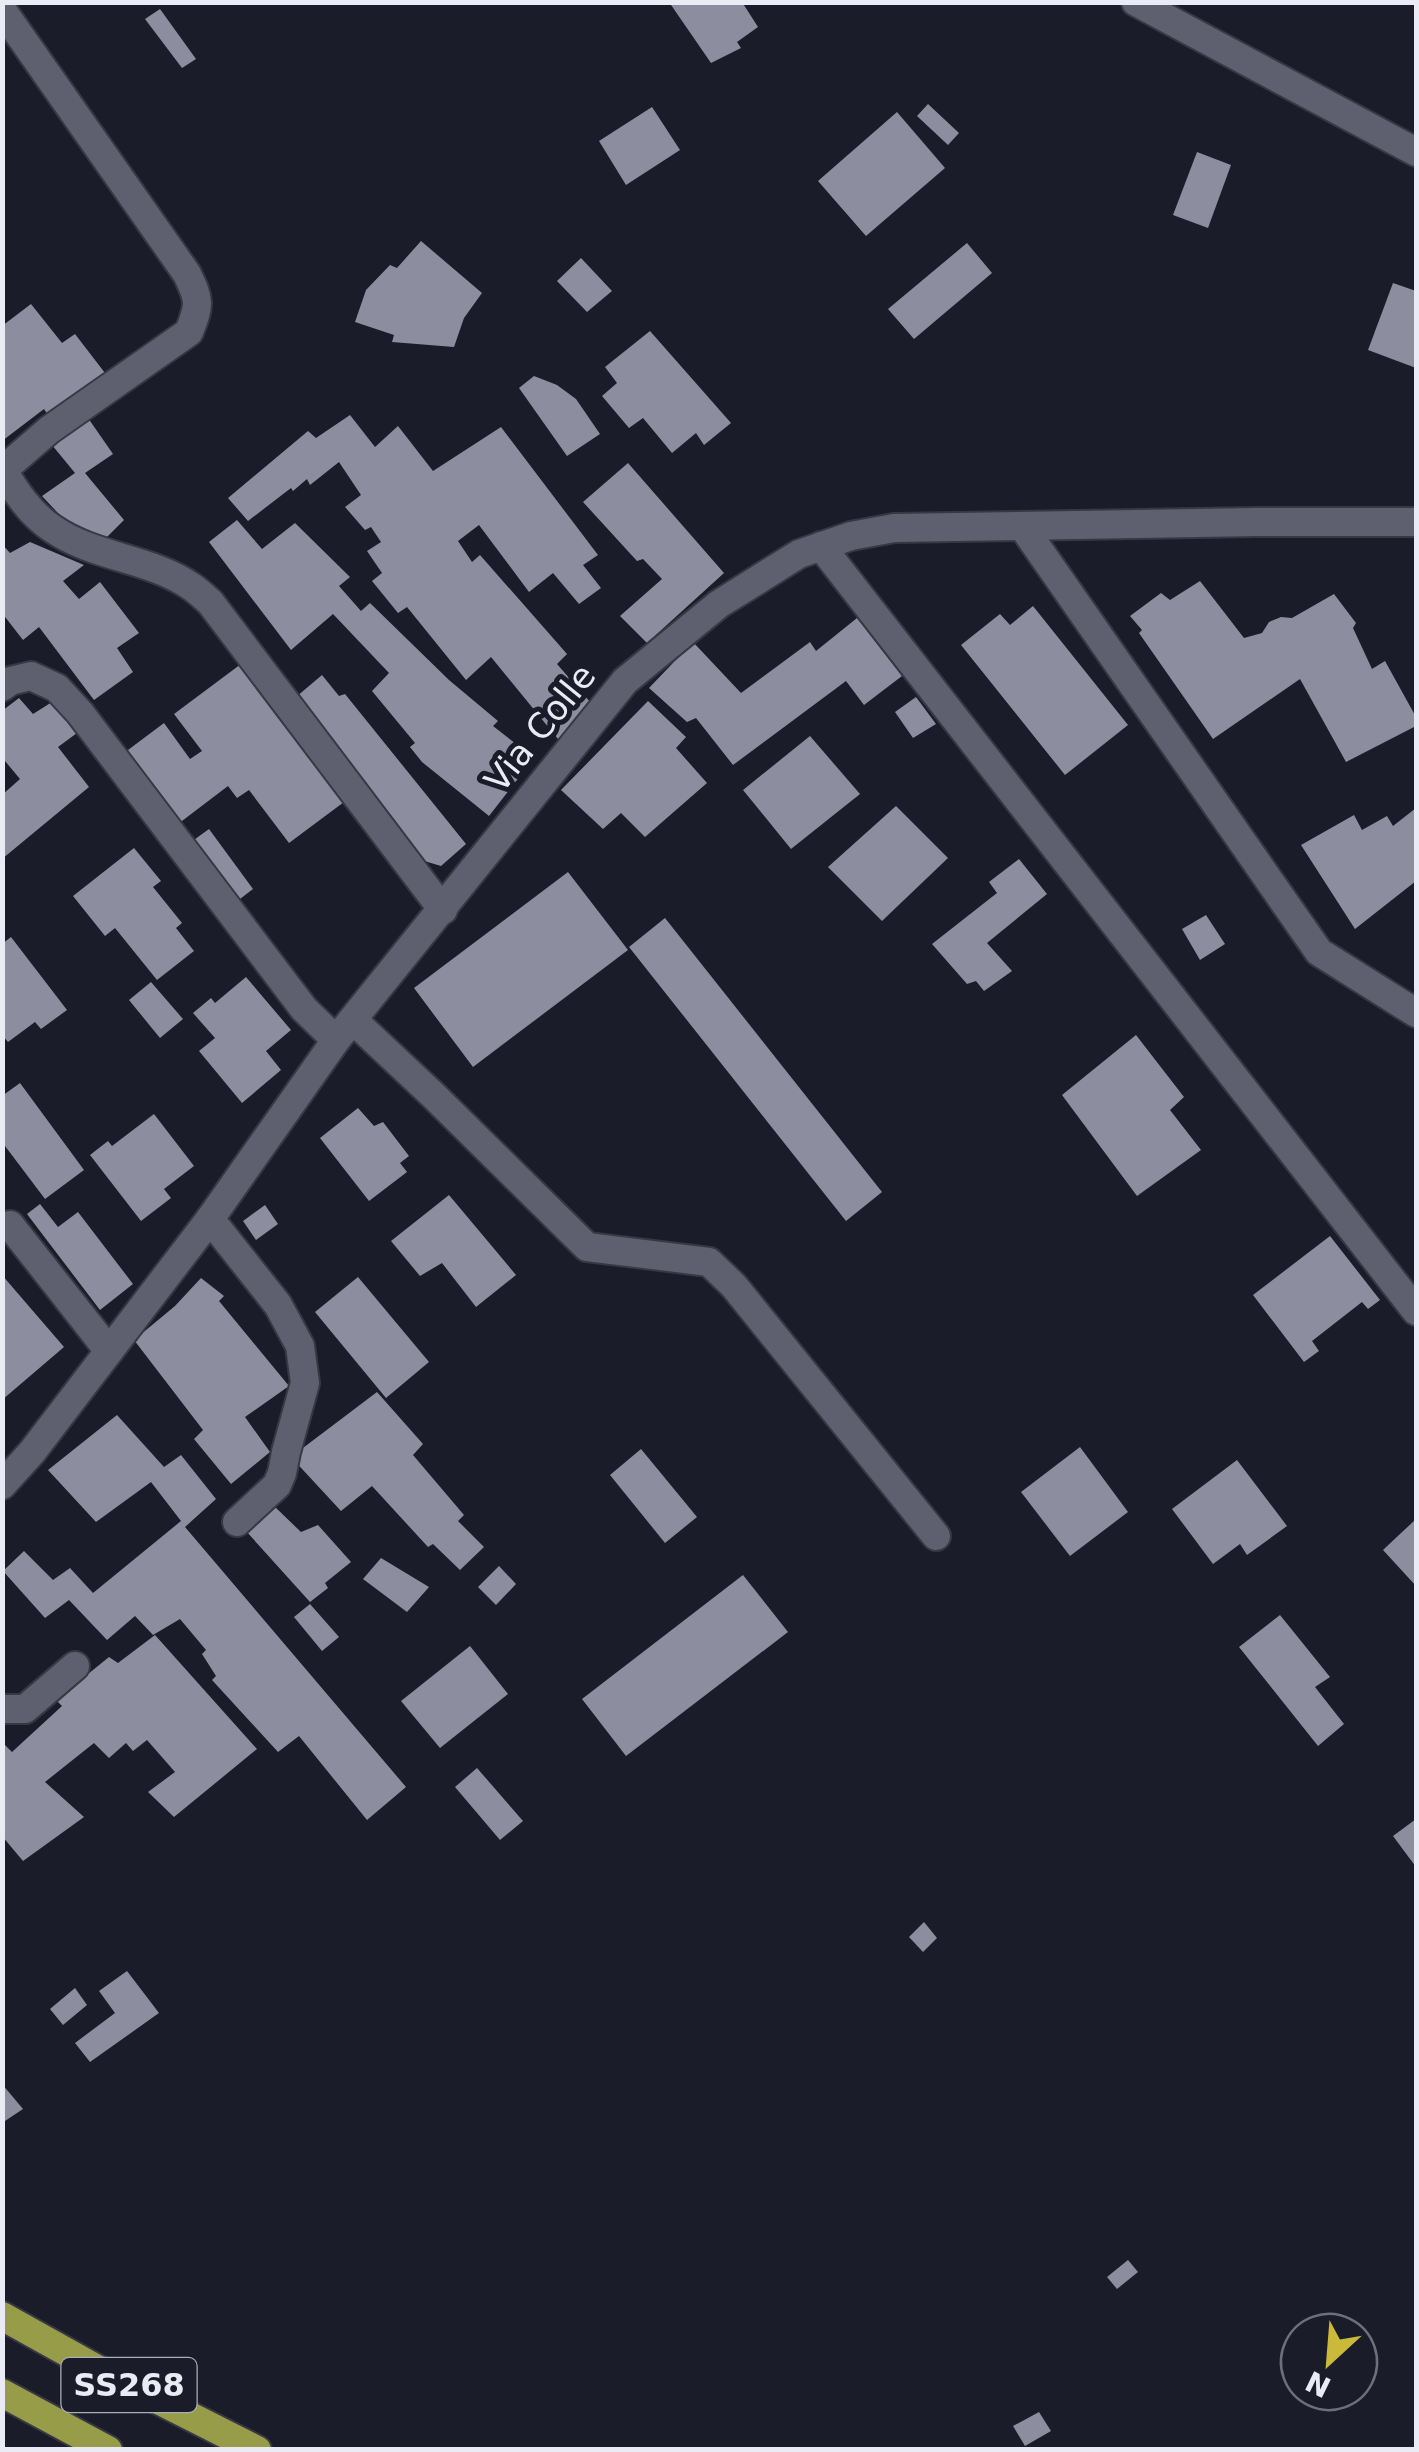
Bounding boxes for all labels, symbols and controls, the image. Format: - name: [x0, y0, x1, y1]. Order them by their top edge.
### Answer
- street label: Via Colle: [477, 656, 603, 800]
- north arrow: [1279, 2312, 1379, 2412]
- road number: SS268: [62, 2358, 196, 2412]
- text: N: [1300, 2364, 1336, 2404]

